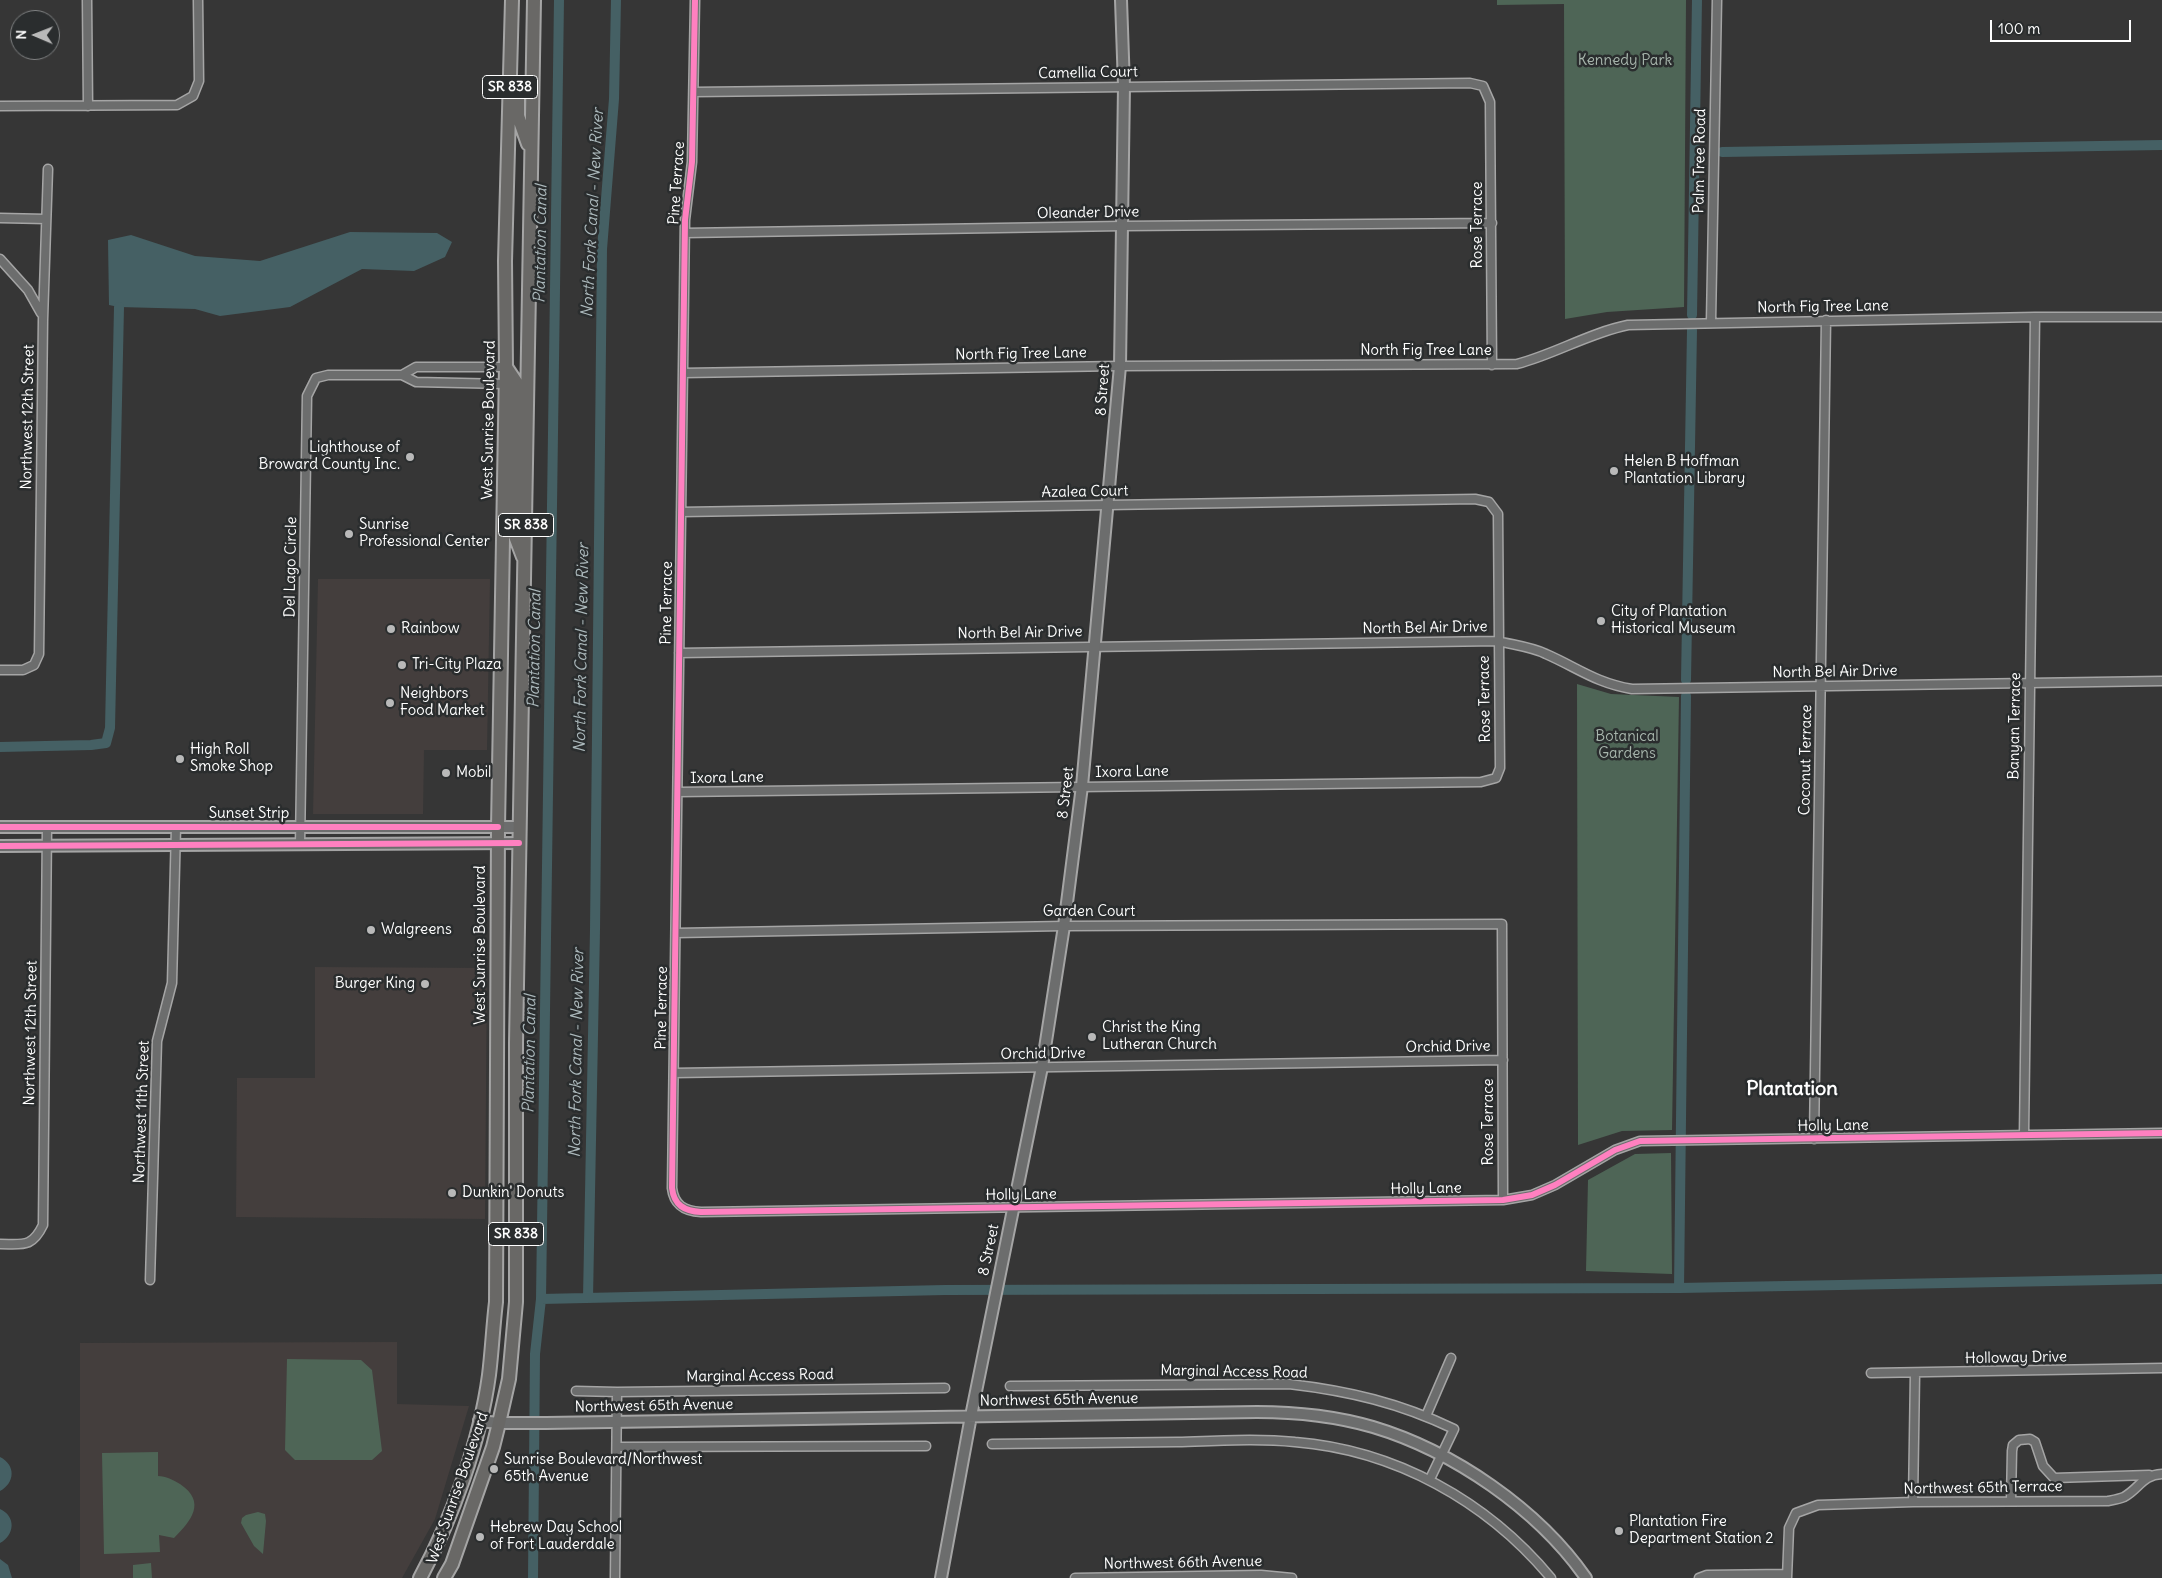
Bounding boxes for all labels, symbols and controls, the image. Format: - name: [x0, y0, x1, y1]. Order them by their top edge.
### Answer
- north arrow: [10, 10, 60, 60]
- scale bar: [1992, 10, 2133, 42]
- text: 100 m: [1998, 19, 2040, 38]
- text: N: [12, 30, 30, 40]
- park label: Kennedy Park: [1578, 52, 1672, 70]
- street label: Camellia Court: [1038, 63, 1138, 83]
- road number: SR 838: [482, 75, 538, 98]
- water label: North Fork Canal - New River: [578, 108, 608, 318]
- street label: Palm Tree Road: [1690, 108, 1710, 214]
- street label: Pine Terrace: [665, 141, 689, 225]
- street label: Rose Terrace: [1469, 181, 1487, 269]
- water label: Plantation Canal: [530, 185, 552, 303]
- street label: Oleander Drive: [1037, 203, 1139, 223]
- street label: North Fig Tree Lane: [1757, 297, 1889, 317]
- street label: West Sunrise Boulevard: [479, 340, 499, 500]
- street label: North Fig Tree Lane: [1360, 342, 1492, 360]
- street label: Northwest 12th Street: [18, 344, 38, 490]
- street label: North Fig Tree Lane: [955, 344, 1087, 364]
- street label: 8 Street: [1092, 363, 1114, 417]
- place label: Lighthouse of Broward County Inc.: [259, 439, 400, 474]
- marker: Lighthouse of Broward County Inc.: [404, 451, 416, 463]
- place label: Helen B Hoffman Plantation Library: [1624, 453, 1745, 488]
- marker: Helen B Hoffman Plantation Library: [1608, 465, 1620, 477]
- street label: Azalea Court: [1041, 482, 1129, 502]
- road number: SR 838: [498, 514, 554, 536]
- street label: Del Lago Circle: [281, 516, 301, 618]
- place label: Sunrise Professional Center: [359, 516, 490, 551]
- marker: Sunrise Professional Center: [343, 528, 355, 540]
- water label: North Fork Canal - New River: [571, 543, 593, 753]
- street label: Pine Terrace: [657, 561, 677, 645]
- water label: Plantation Canal: [524, 590, 546, 708]
- place label: City of Plantation Historical Museum: [1611, 603, 1736, 638]
- marker: City of Plantation Historical Museum: [1595, 615, 1607, 627]
- street label: North Bel Air Drive: [1362, 618, 1488, 638]
- place label: Rainbow: [401, 620, 460, 638]
- marker: Rainbow: [385, 623, 397, 635]
- street label: North Bel Air Drive: [957, 623, 1083, 643]
- street label: Rose Terrace: [1475, 655, 1495, 743]
- place label: Tri-City Plaza: [412, 656, 502, 674]
- marker: Tri-City Plaza: [396, 659, 408, 671]
- street label: North Bel Air Drive: [1772, 662, 1898, 682]
- street label: Banyan Terrace: [2005, 672, 2025, 780]
- place label: Neighbors Food Market: [400, 685, 484, 720]
- marker: Neighbors Food Market: [384, 697, 396, 709]
- street label: Coconut Terrace: [1796, 704, 1816, 816]
- park label: Botanical Gardens: [1595, 728, 1659, 763]
- place label: High Roll Smoke Shop: [190, 741, 273, 776]
- marker: High Roll Smoke Shop: [174, 753, 186, 765]
- street label: Ixora Lane: [1095, 762, 1169, 782]
- place label: Mobil: [456, 764, 491, 782]
- street label: 8 Street: [1054, 766, 1078, 820]
- marker: Mobil: [440, 767, 452, 779]
- street label: Ixora Lane: [690, 768, 764, 788]
- street label: Sunset Strip: [209, 805, 289, 823]
- street label: West Sunrise Boulevard: [472, 865, 490, 1025]
- street label: Garden Court: [1043, 903, 1135, 921]
- place label: Walgreens: [381, 921, 452, 939]
- marker: Walgreens: [365, 924, 377, 936]
- water label: North Fork Canal - New River: [566, 948, 588, 1158]
- street label: Northwest 12th Street: [21, 960, 41, 1106]
- street label: Pine Terrace: [652, 966, 672, 1050]
- place label: Burger King: [335, 975, 415, 993]
- marker: Burger King: [419, 978, 431, 990]
- water label: Plantation Canal: [519, 995, 541, 1113]
- place label: Christ the King Lutheran Church: [1102, 1019, 1217, 1054]
- marker: Christ the King Lutheran Church: [1086, 1031, 1098, 1043]
- street label: Orchid Drive: [1405, 1037, 1491, 1057]
- street label: Northwest 11th Street: [131, 1040, 153, 1184]
- street label: Orchid Drive: [1000, 1044, 1086, 1064]
- district label: Plantation: [1746, 1077, 1838, 1101]
- street label: Rose Terrace: [1480, 1078, 1498, 1166]
- street label: Holly Lane: [1797, 1116, 1869, 1136]
- street label: Holly Lane: [1390, 1179, 1462, 1199]
- place label: Dunkin' Donuts: [462, 1184, 564, 1202]
- street label: Holly Lane: [985, 1185, 1057, 1205]
- marker: Dunkin' Donuts: [446, 1187, 458, 1199]
- road number: SR 838: [488, 1222, 544, 1246]
- street label: 8 Street: [975, 1223, 1003, 1277]
- street label: Holloway Drive: [1965, 1348, 2067, 1368]
- street label: Marginal Access Road: [1160, 1362, 1308, 1382]
- street label: Marginal Access Road: [686, 1366, 834, 1386]
- street label: Northwest 65th Avenue: [980, 1390, 1138, 1410]
- street label: Northwest 65th Avenue: [575, 1396, 733, 1416]
- street label: West Sunrise Boulevard: [424, 1410, 492, 1566]
- place label: Sunrise Boulevard/Northwest 65th Avenue: [504, 1451, 702, 1486]
- marker: Sunrise Boulevard/Northwest 65th Avenue: [488, 1463, 500, 1475]
- street label: Northwest 65th Terrace: [1903, 1478, 2063, 1498]
- place label: Plantation Fire Department Station 2: [1629, 1513, 1773, 1548]
- place label: Hebrew Day School of Fort Lauderdale: [490, 1519, 622, 1554]
- marker: Plantation Fire Department Station 2: [1613, 1525, 1625, 1537]
- marker: Hebrew Day School of Fort Lauderdale: [474, 1531, 486, 1543]
- street label: Northwest 66th Avenue: [1104, 1553, 1262, 1573]

